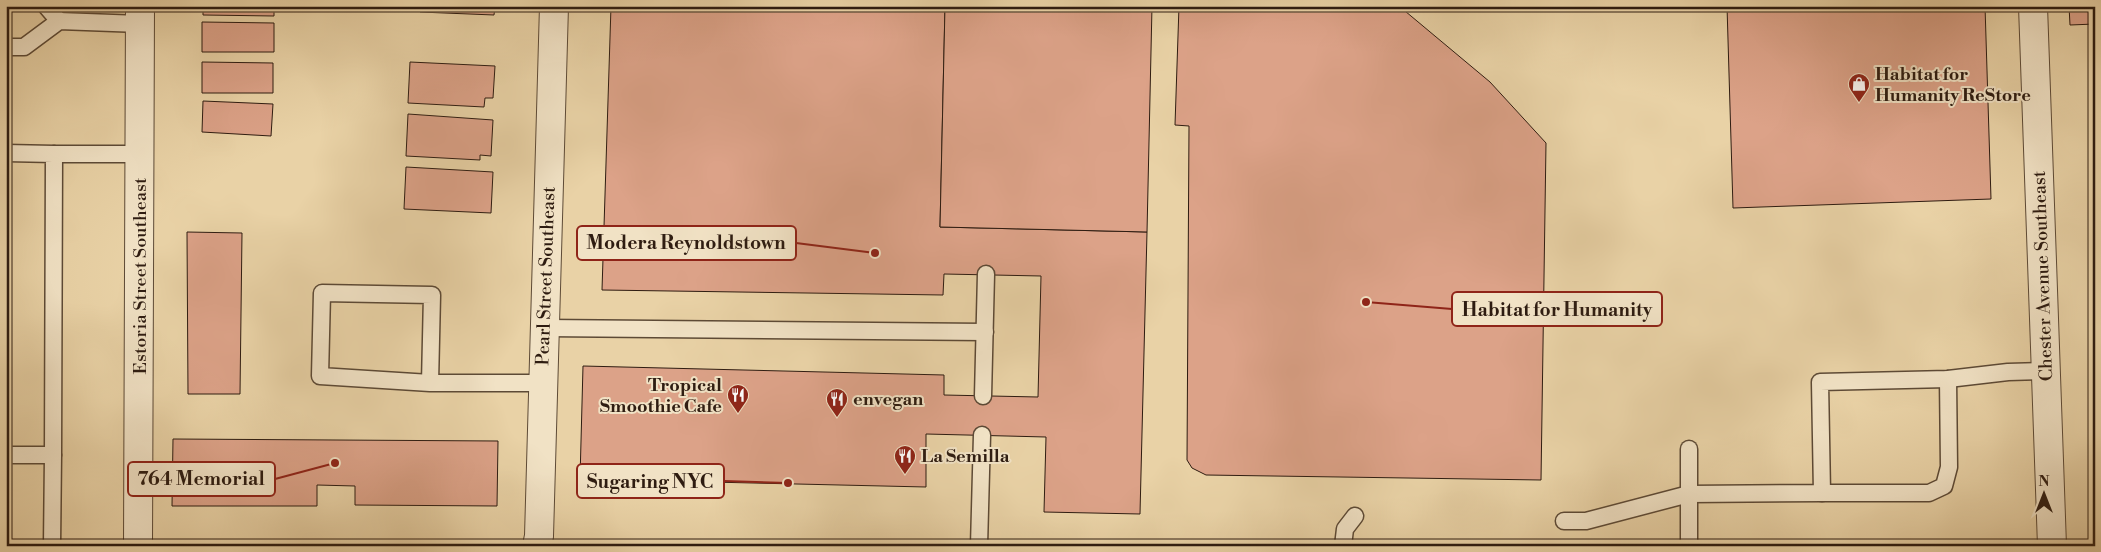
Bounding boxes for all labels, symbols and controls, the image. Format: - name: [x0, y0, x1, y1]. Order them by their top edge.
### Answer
- place label: Habitat for Humanity ReStore: [1875, 63, 2031, 107]
- shop icon: Habitat for Humanity ReStore: [1847, 72, 1871, 103]
- street label: Chester Avenue Southeast: [2028, 170, 2058, 382]
- street label: Estoria Street Southeast: [129, 177, 152, 374]
- street label: Pearl Street Southeast: [531, 185, 561, 366]
- callout: Modera Reynoldstown: [577, 226, 796, 260]
- text: Modera Reynoldstown: [586, 231, 786, 255]
- callout: Habitat for Humanity: [1452, 292, 1662, 326]
- text: Habitat for Humanity: [1462, 298, 1653, 322]
- place label: Tropical Smoothie Cafe: [600, 374, 722, 418]
- restaurant icon: Tropical Smoothie Cafe: [726, 383, 750, 414]
- restaurant icon: envegan: [825, 387, 849, 418]
- place label: envegan: [853, 388, 923, 411]
- restaurant icon: La Semilla: [893, 444, 917, 475]
- place label: La Semilla: [921, 445, 1010, 468]
- callout: 764 Memorial: [128, 462, 275, 496]
- callout: Sugaring NYC: [577, 464, 724, 498]
- text: 764 Memorial: [137, 467, 265, 491]
- text: Sugaring NYC: [587, 470, 713, 494]
- north arrow: [2018, 470, 2068, 520]
- text: N: [2038, 473, 2050, 491]

